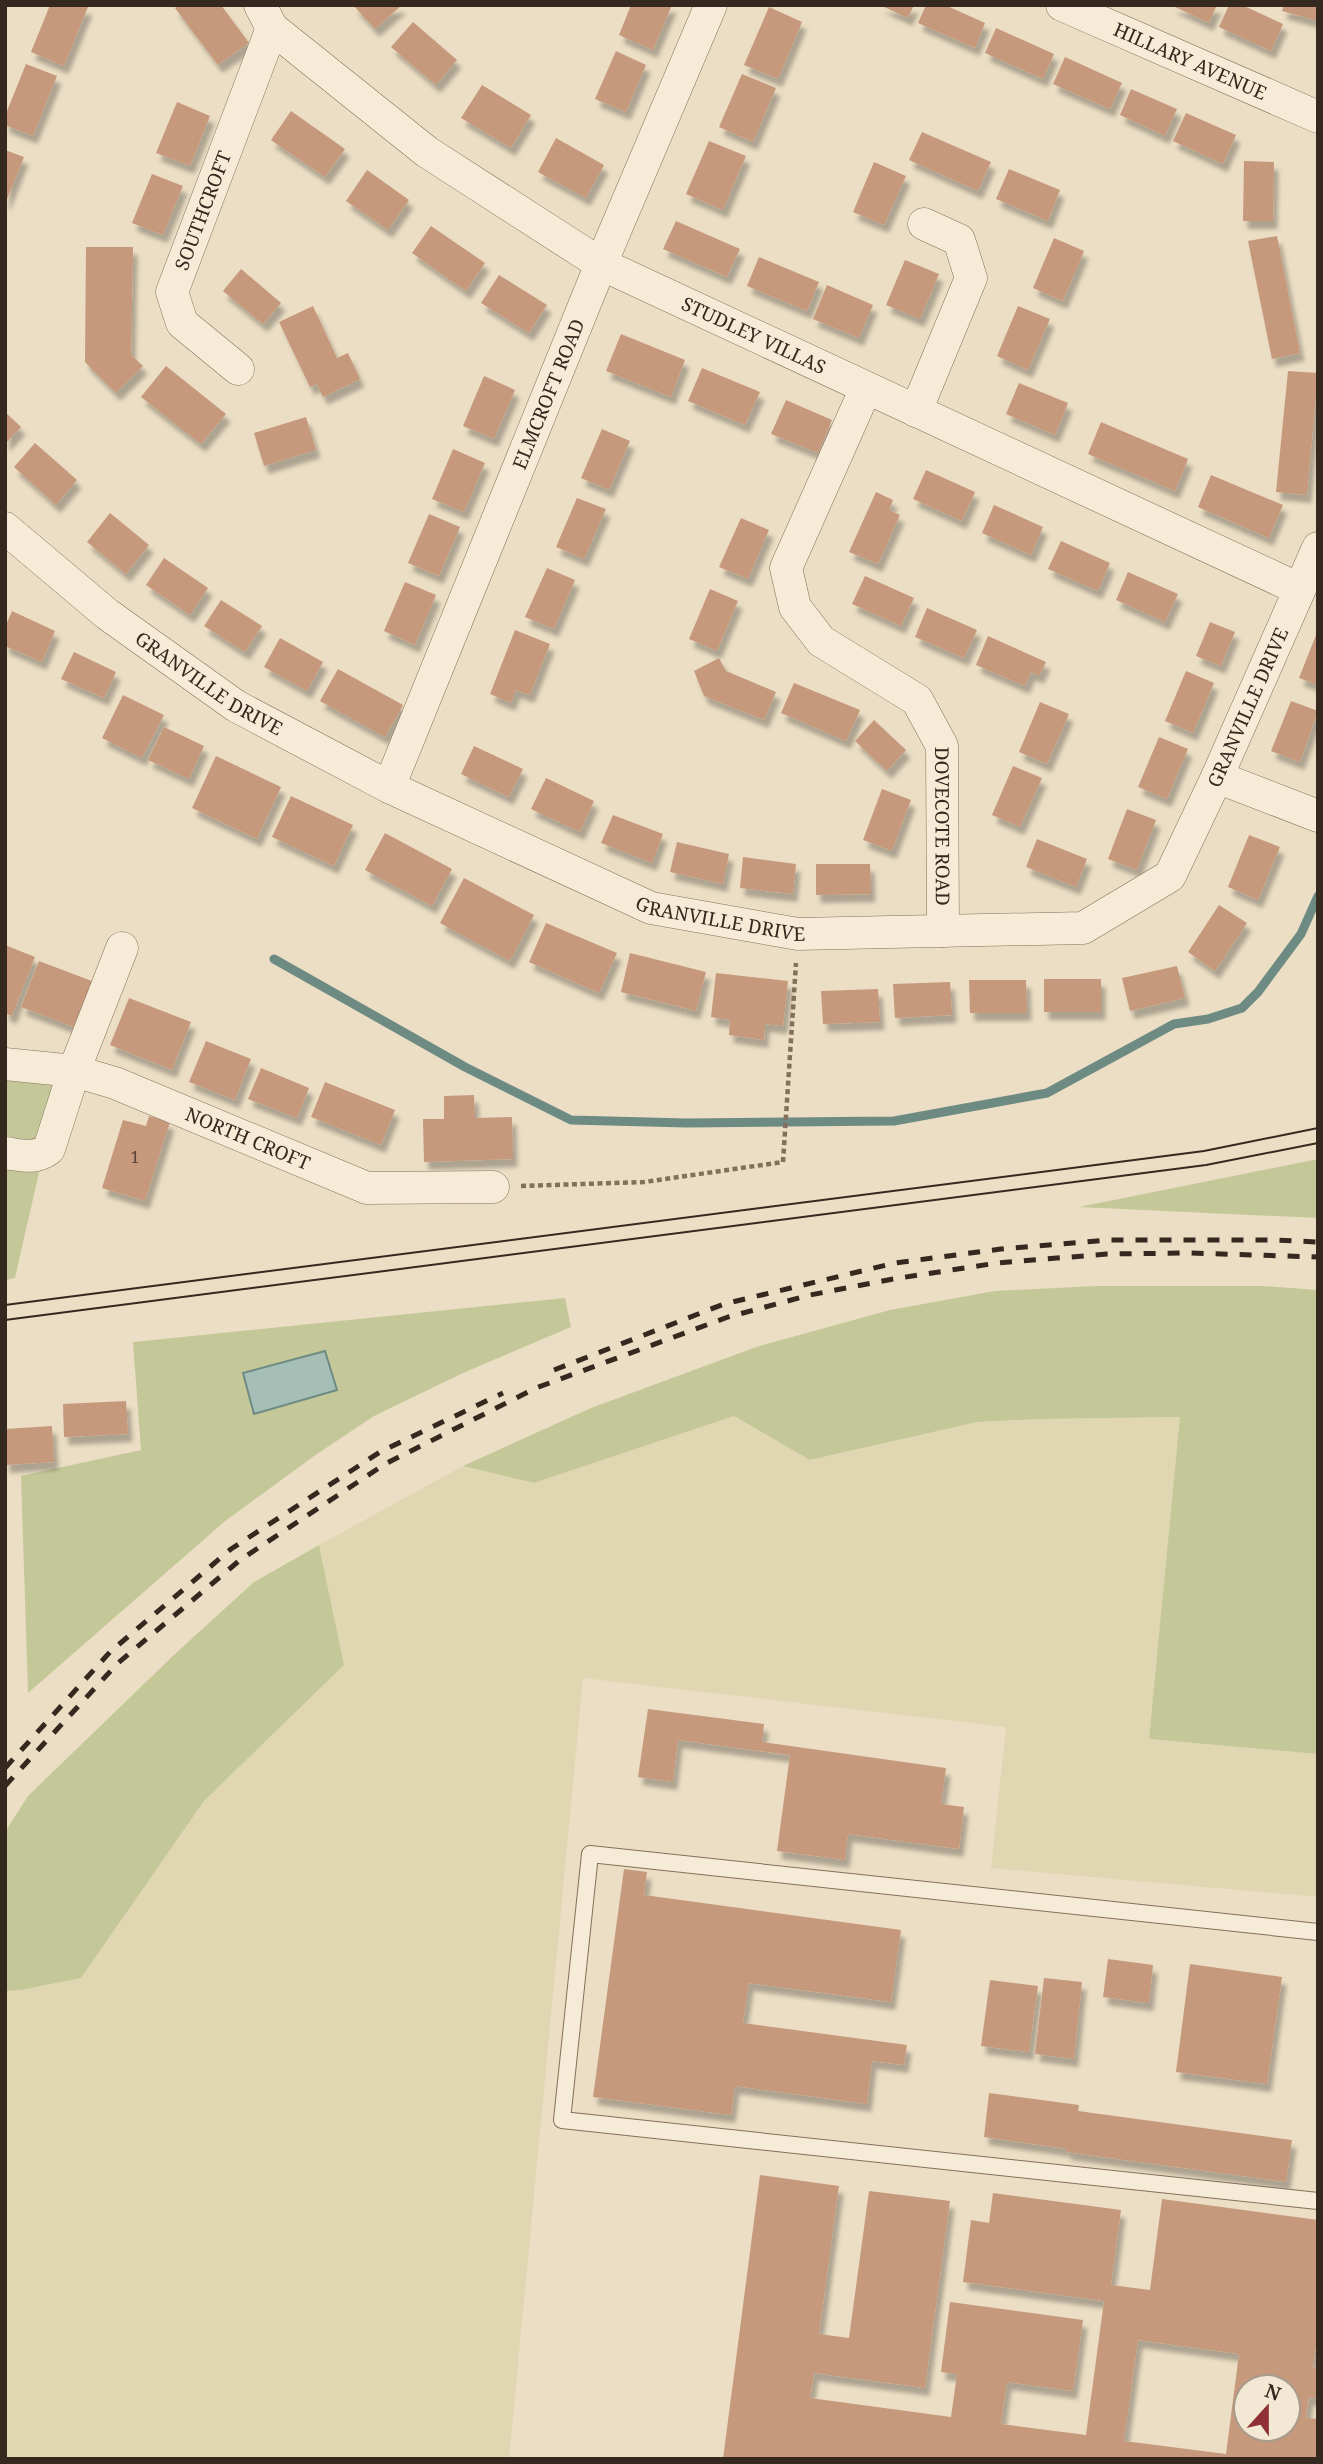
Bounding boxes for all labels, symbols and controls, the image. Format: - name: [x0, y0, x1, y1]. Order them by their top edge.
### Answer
- street label: HILLARY AVENUE: [1110, 16, 1271, 106]
- street label: SOUTHCROFT: [168, 147, 237, 274]
- street label: STUDLEY VILLAS: [677, 290, 830, 380]
- street label: ELMCROFT ROAD: [506, 315, 590, 473]
- street label: GRANVILLE DRIVE: [1201, 623, 1294, 792]
- street label: GRANVILLE DRIVE: [130, 625, 288, 742]
- street label: DOVECOTE ROAD: [929, 747, 956, 906]
- street label: GRANVILLE DRIVE: [631, 890, 806, 947]
- street label: NORTH CROFT: [181, 1101, 315, 1176]
- house number: 1: [131, 1146, 139, 1168]
- north arrow: [1232, 2373, 1302, 2443]
- text: N: [1261, 2377, 1285, 2407]

